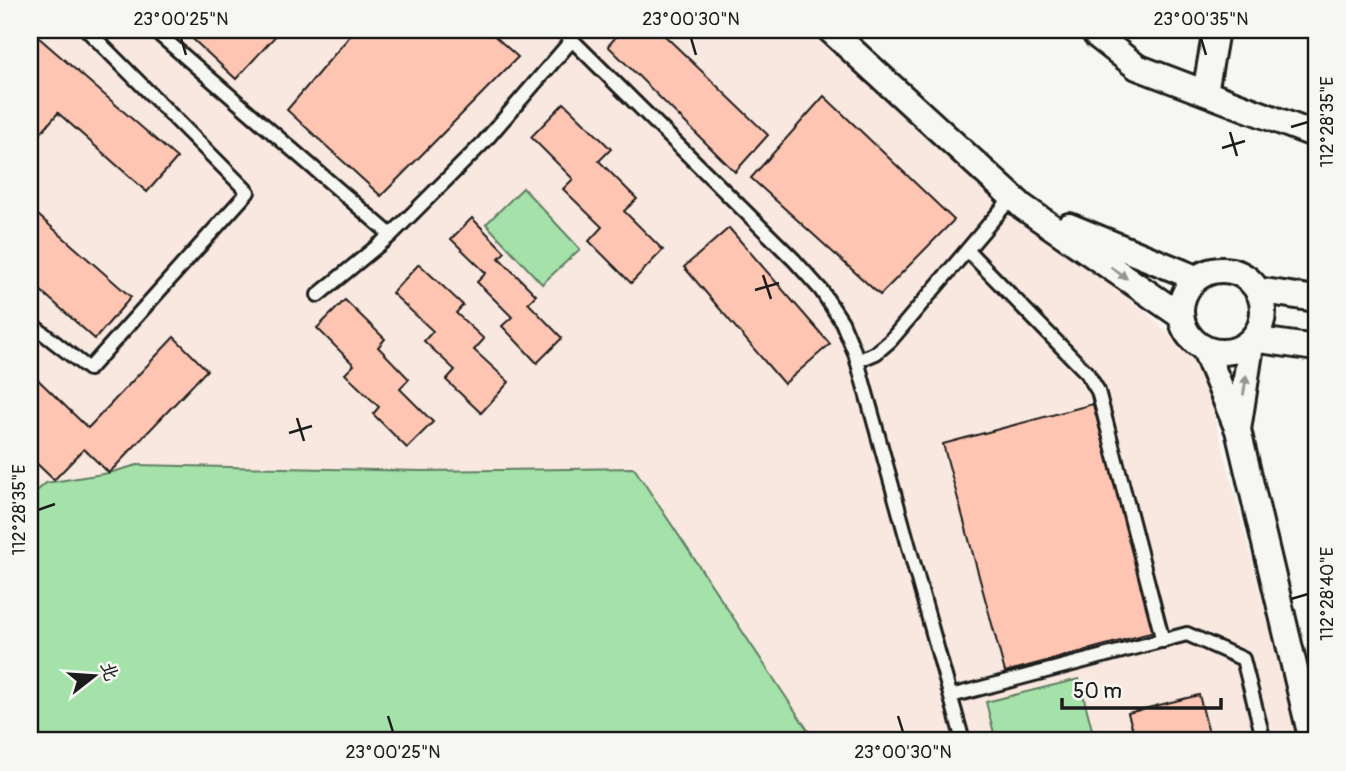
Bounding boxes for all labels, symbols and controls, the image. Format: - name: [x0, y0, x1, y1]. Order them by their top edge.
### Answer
- text: 23°00'25"N: [134, 8, 228, 31]
- text: 23°00'30"N: [642, 8, 740, 31]
- text: 23°00'35"N: [1154, 8, 1248, 31]
- text: 112°28'35"E: [1316, 76, 1339, 168]
- one-way arrow: [1110, 266, 1128, 280]
- one-way arrow: [1240, 373, 1251, 395]
- text: 112°28'35"E: [8, 464, 31, 556]
- text: 112°28'40"E: [1316, 547, 1339, 641]
- north arrow: [60, 642, 130, 712]
- text: 北: [95, 659, 124, 684]
- scale bar: [1062, 666, 1222, 710]
- text: 50 m: [1073, 678, 1122, 705]
- text: 23°00'25"N: [346, 741, 440, 764]
- text: 23°00'30"N: [854, 741, 952, 764]

